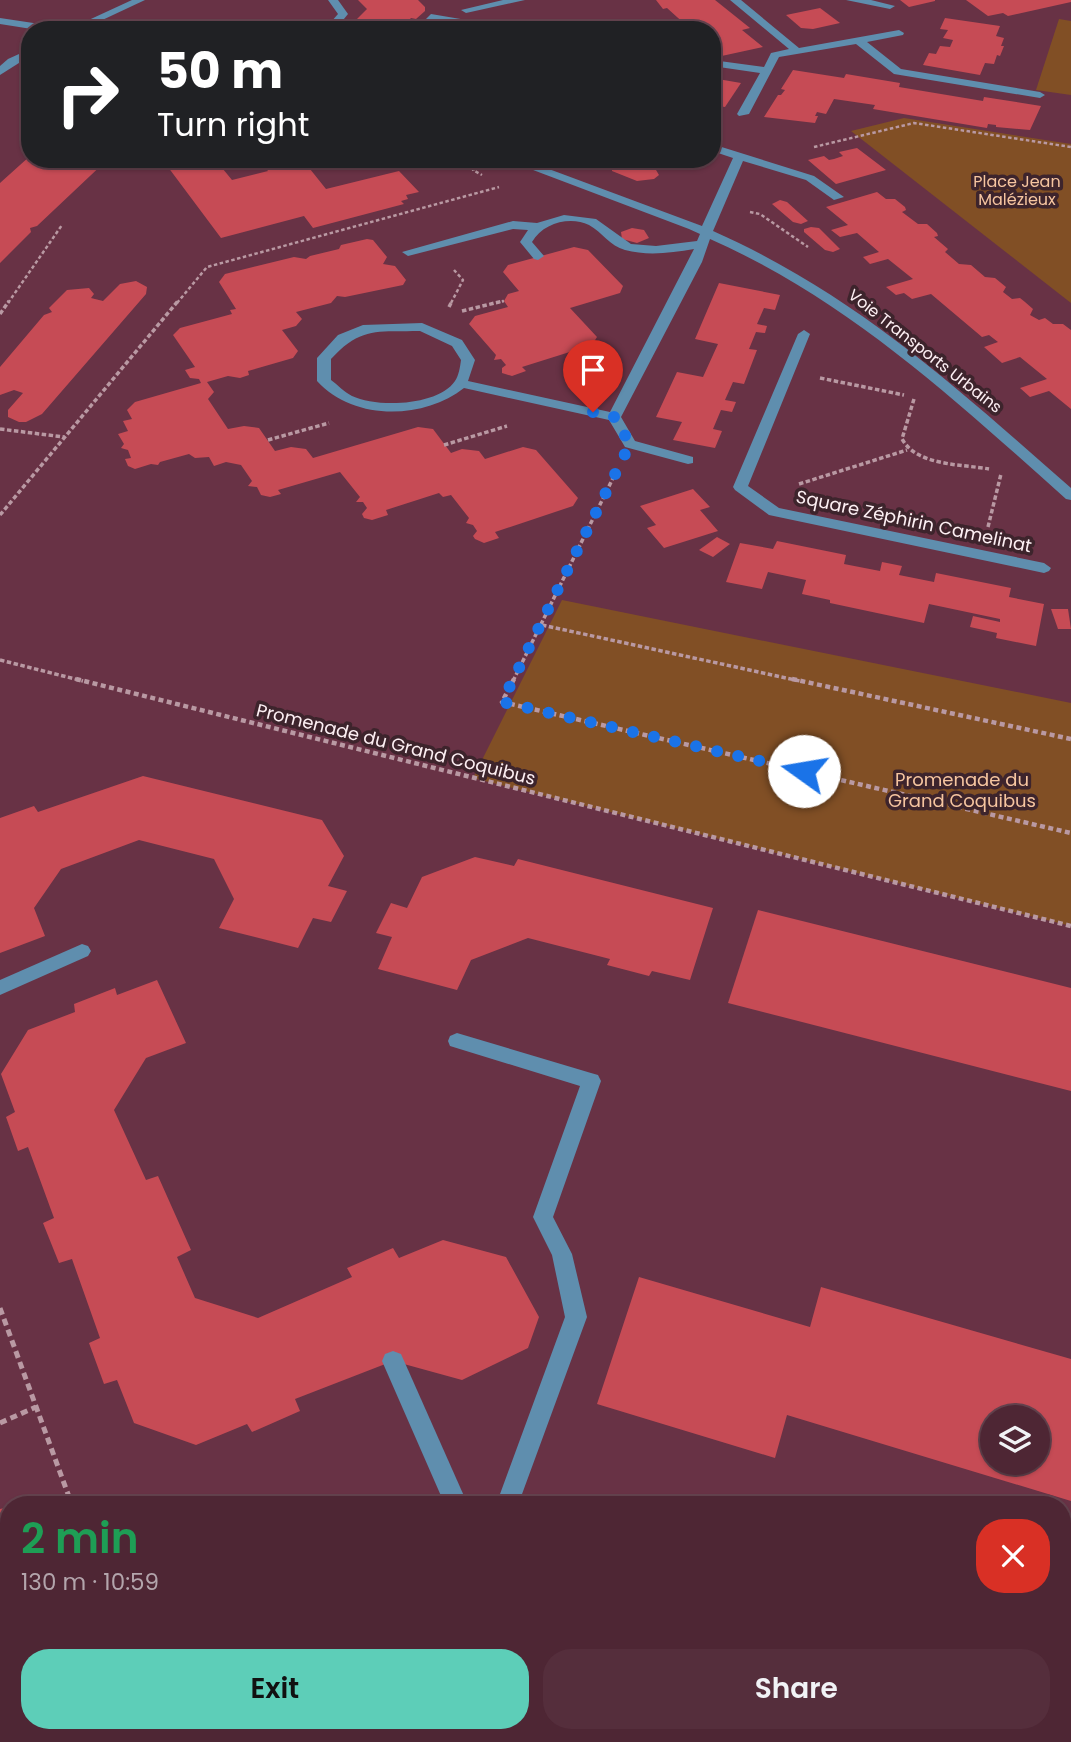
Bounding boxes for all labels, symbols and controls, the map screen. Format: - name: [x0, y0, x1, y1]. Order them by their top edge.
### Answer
- text: 50 m: [157, 37, 283, 105]
- icon: right: [42, 49, 133, 140]
- text: Turn right: [157, 102, 309, 147]
- park label: Place Jean Malézieux: [973, 170, 1061, 211]
- street label: Voie Transports Urbains: [843, 284, 1007, 418]
- pin: [563, 340, 623, 412]
- icon: arrive: [574, 351, 612, 389]
- street label: Square Zéphirin Camelinat: [794, 484, 1034, 558]
- street label: Promenade du Grand Coquibus: [254, 697, 538, 791]
- position arrow: [767, 734, 841, 808]
- park label: Promenade du Grand Coquibus: [888, 767, 1036, 813]
- map controls: [980, 1405, 1050, 1475]
- button: layers: [980, 1405, 1050, 1475]
- text: 2 min: [21, 1509, 139, 1568]
- button: close: [976, 1519, 1050, 1593]
- text: 130 m · 10:59: [21, 1566, 159, 1598]
- button: Exit: [21, 1649, 529, 1729]
- button: Share: [543, 1649, 1050, 1729]

